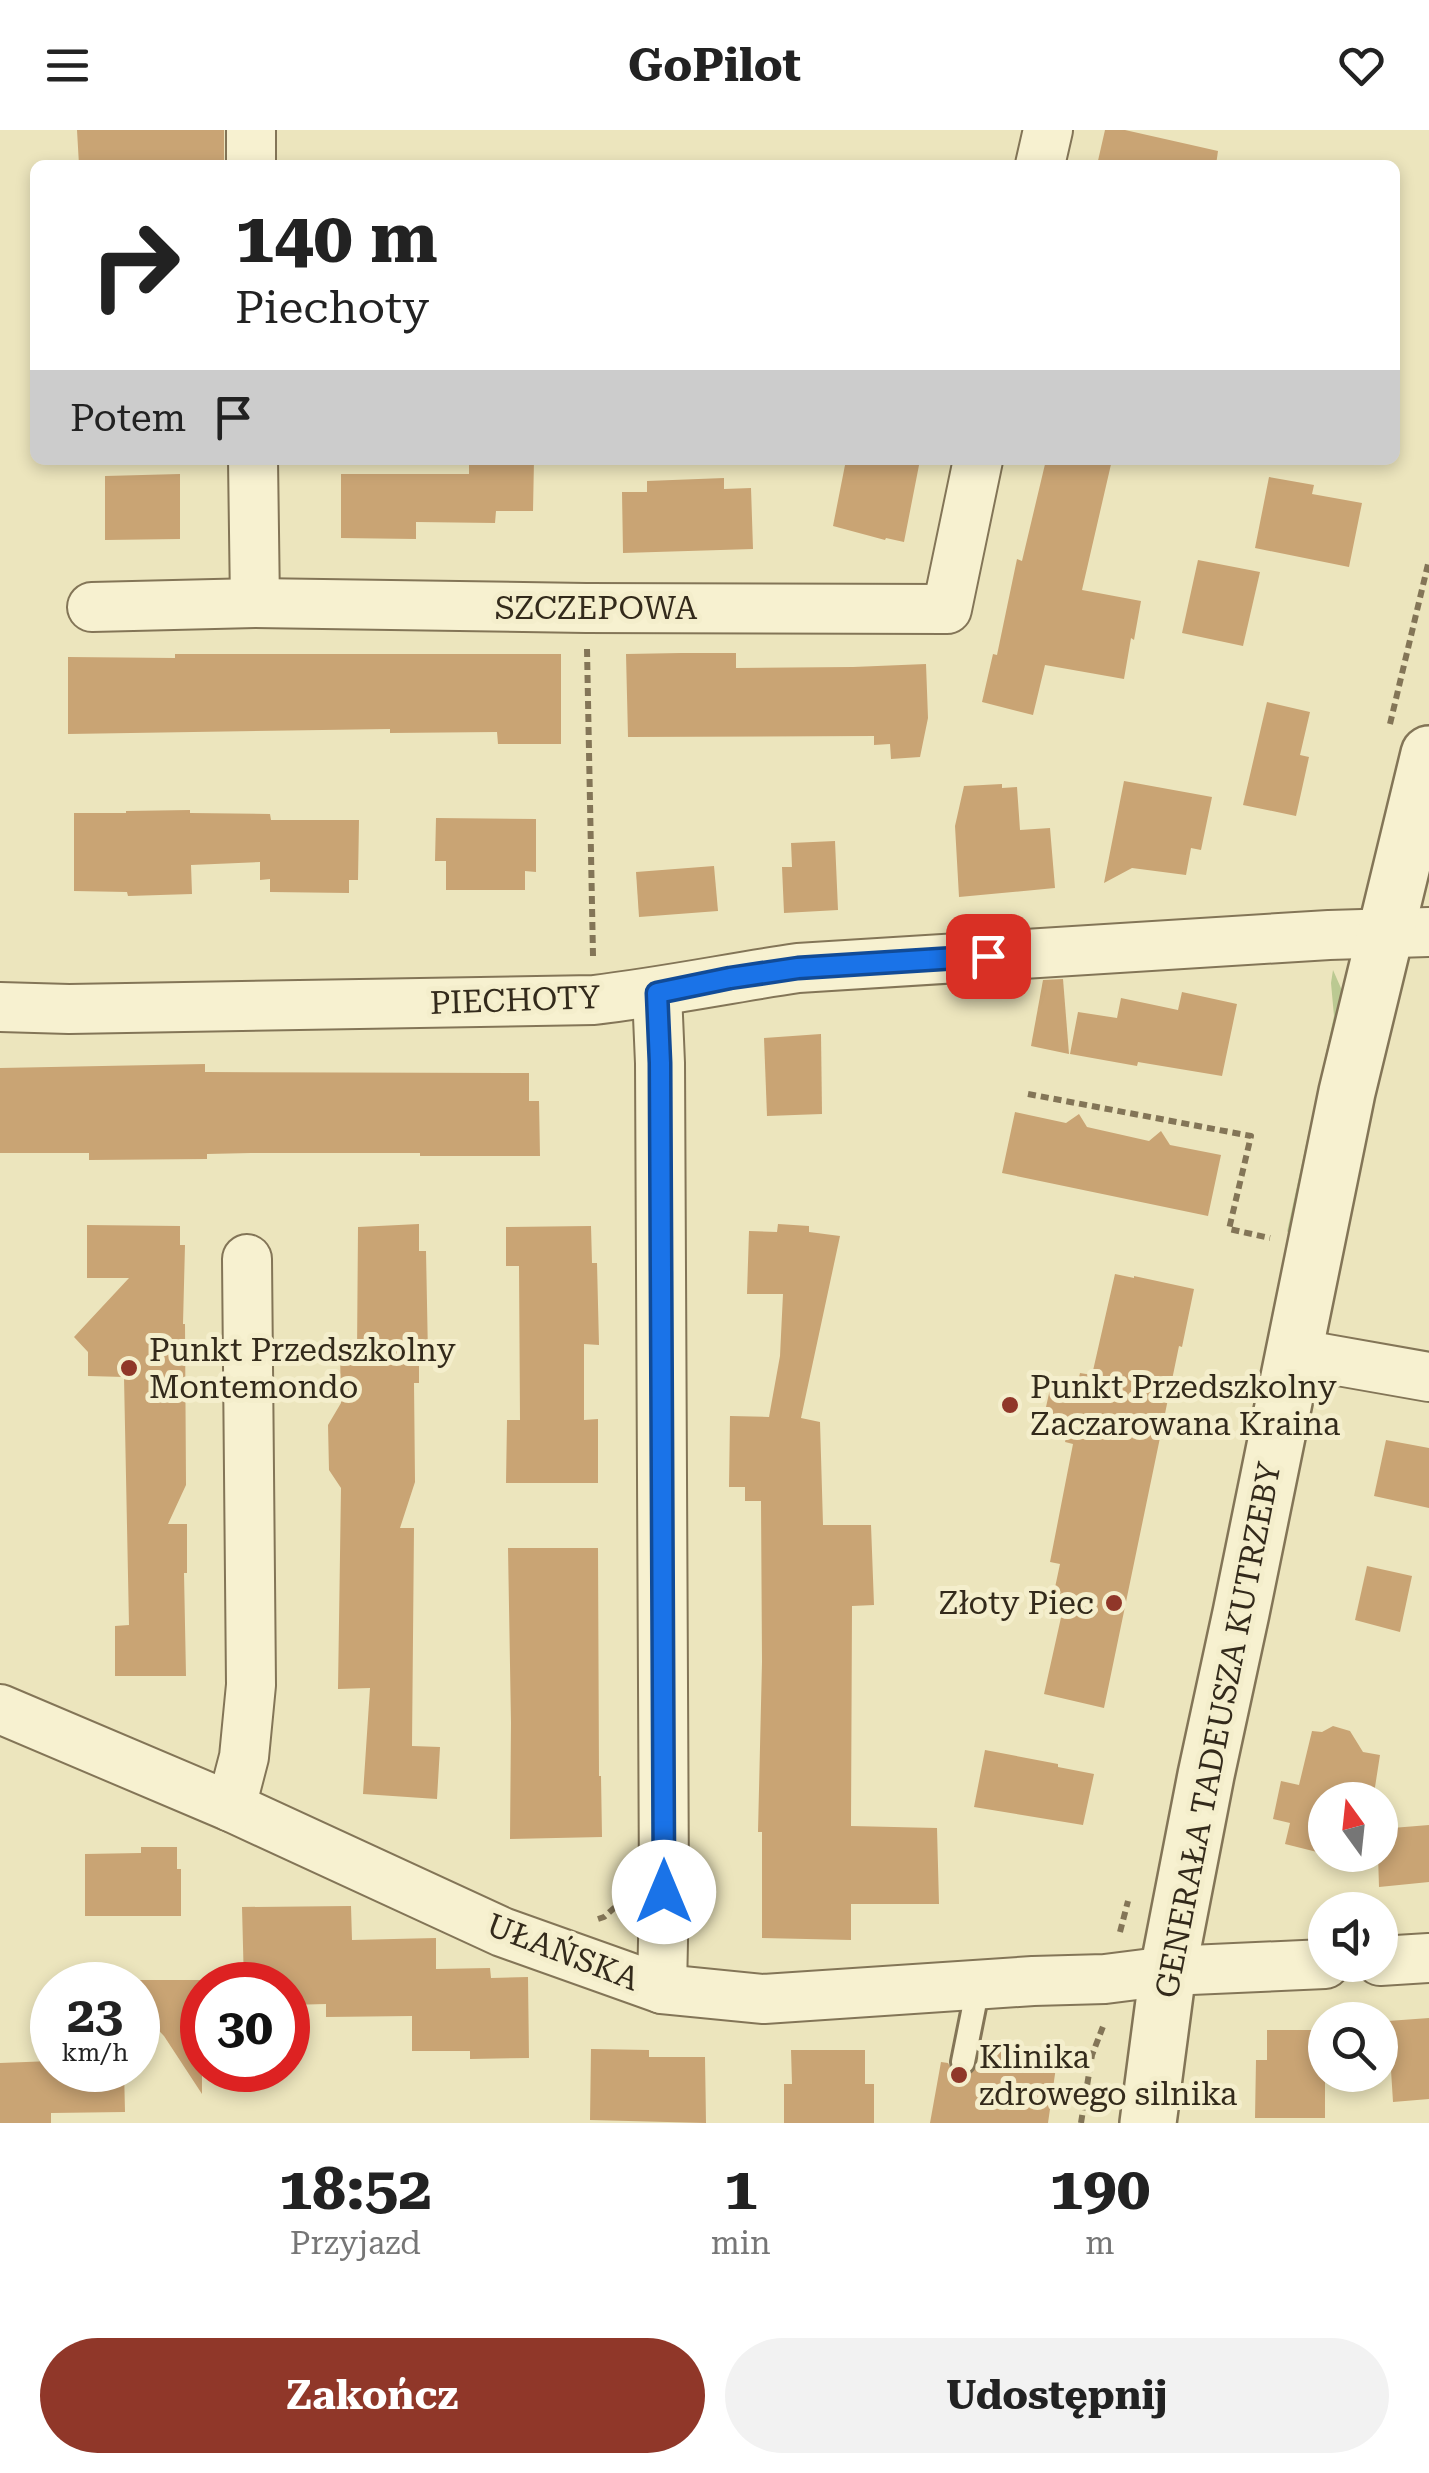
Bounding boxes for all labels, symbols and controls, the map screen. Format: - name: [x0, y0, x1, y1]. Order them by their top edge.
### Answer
- icon: menu: [40, 38, 95, 93]
- icon: heart: [1334, 38, 1389, 93]
- text: GoPilot: [628, 39, 801, 92]
- text: 140 m: [235, 197, 438, 279]
- icon: right: [70, 200, 200, 330]
- text: Piechoty: [235, 281, 429, 334]
- icon: arrive: [206, 390, 261, 445]
- text: Potem: [70, 396, 186, 440]
- street label: SZCZEPOWA: [495, 589, 698, 627]
- pin: [946, 914, 1031, 999]
- icon: arrive: [961, 929, 1016, 984]
- street label: PIECHOTY: [429, 978, 601, 1022]
- place label: Punkt Przedszkolny Montemondo: [149, 1331, 456, 1406]
- marker: Punkt Przedszkolny Montemondo: [118, 1357, 140, 1379]
- place label: Punkt Przedszkolny Zaczarowana Kraina: [1030, 1368, 1340, 1443]
- marker: Punkt Przedszkolny Zaczarowana Kraina: [999, 1394, 1021, 1416]
- street label: GENERAŁA TADEUSZA KUTRZEBY: [1147, 1459, 1289, 2001]
- place label: Złoty Piec: [939, 1584, 1094, 1622]
- marker: Złoty Piec: [1103, 1592, 1125, 1614]
- north arrow: [1308, 1782, 1398, 1872]
- map controls: [1308, 1782, 1398, 2092]
- position arrow: [612, 1840, 716, 1944]
- button: sound: [1308, 1892, 1398, 1982]
- street label: UŁAŃSKA: [481, 1906, 645, 1999]
- speed limit sign: 30: [180, 1962, 310, 2092]
- text: 23: [67, 1986, 123, 2044]
- button: search: [1308, 2002, 1398, 2092]
- text: km/h: [62, 2038, 128, 2067]
- place label: Klinika zdrowego silnika: [979, 2038, 1237, 2113]
- marker: Klinika zdrowego silnika: [948, 2064, 970, 2086]
- text: 18:52: [279, 2153, 432, 2224]
- text: 1: [724, 2153, 757, 2224]
- text: 190: [1049, 2153, 1150, 2224]
- text: Przyjazd: [290, 2224, 421, 2262]
- text: min: [711, 2224, 771, 2262]
- text: m: [1085, 2224, 1114, 2262]
- button: Zakończ: [40, 2338, 705, 2453]
- button: Udostępnij: [725, 2338, 1389, 2453]

